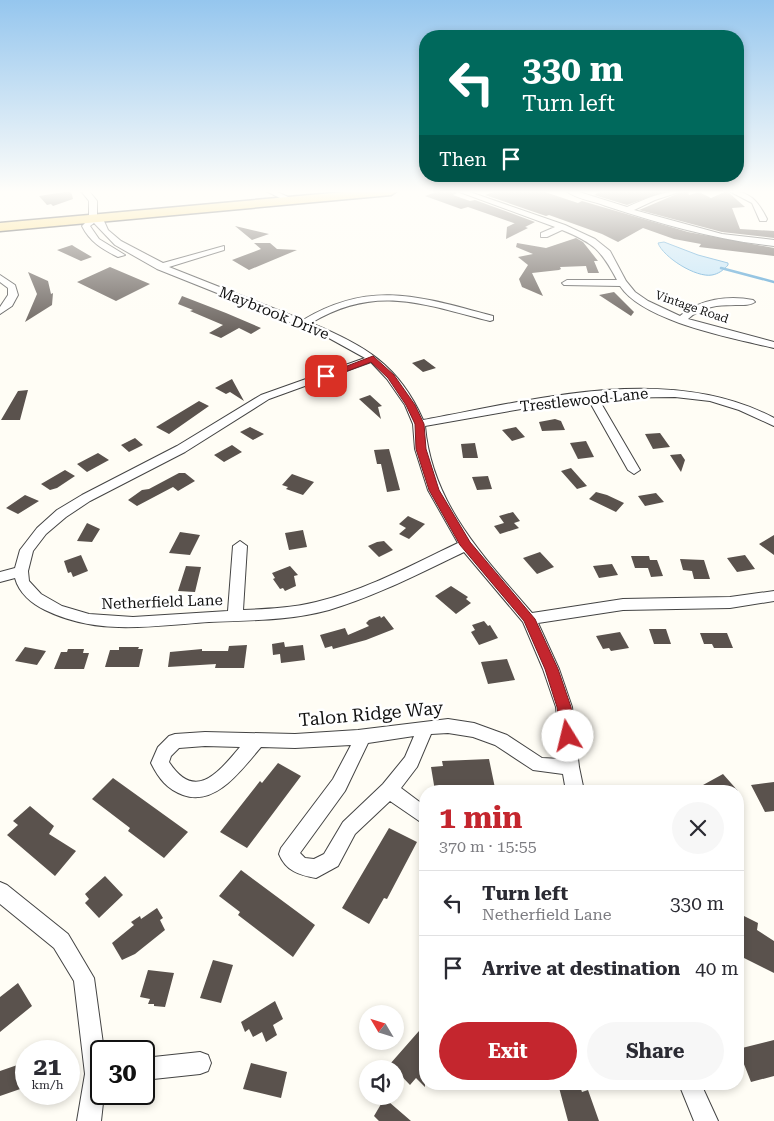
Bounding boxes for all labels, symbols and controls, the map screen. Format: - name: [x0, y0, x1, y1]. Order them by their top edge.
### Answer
- text: 330 m: [522, 49, 623, 90]
- icon: left: [439, 50, 504, 115]
- text: Turn left: [522, 91, 615, 116]
- icon: arrive: [497, 145, 525, 173]
- text: Then: [439, 148, 487, 171]
- street label: Maybrook Drive: [216, 283, 332, 343]
- street label: Vintage Road: [654, 288, 731, 326]
- pin: [305, 355, 347, 397]
- icon: arrive: [312, 362, 340, 390]
- street label: Trestlewood Lane: [519, 384, 649, 416]
- street label: Netherfield Lane: [101, 591, 223, 613]
- street label: Talon Ridge Way: [298, 697, 444, 730]
- position arrow: [541, 709, 593, 761]
- text: 1 min: [439, 800, 522, 835]
- button: close: [672, 802, 724, 854]
- text: 370 m · 15:55: [439, 837, 537, 856]
- text: Turn left: [482, 882, 568, 905]
- icon: left: [439, 889, 467, 917]
- text: 330 m: [670, 892, 724, 915]
- text: Netherfield Lane: [482, 905, 612, 924]
- icon: arrive: [439, 954, 467, 982]
- text: Arrive at destination: [482, 957, 680, 980]
- text: 40 m: [695, 957, 739, 980]
- north arrow: [359, 1005, 404, 1050]
- map controls: [359, 1005, 404, 1105]
- button: Exit: [439, 1022, 577, 1080]
- button: Share: [587, 1022, 724, 1080]
- speed limit sign: 30: [90, 1040, 155, 1105]
- text: 21: [33, 1052, 62, 1081]
- button: sound: [359, 1060, 404, 1105]
- text: km/h: [31, 1078, 64, 1092]

